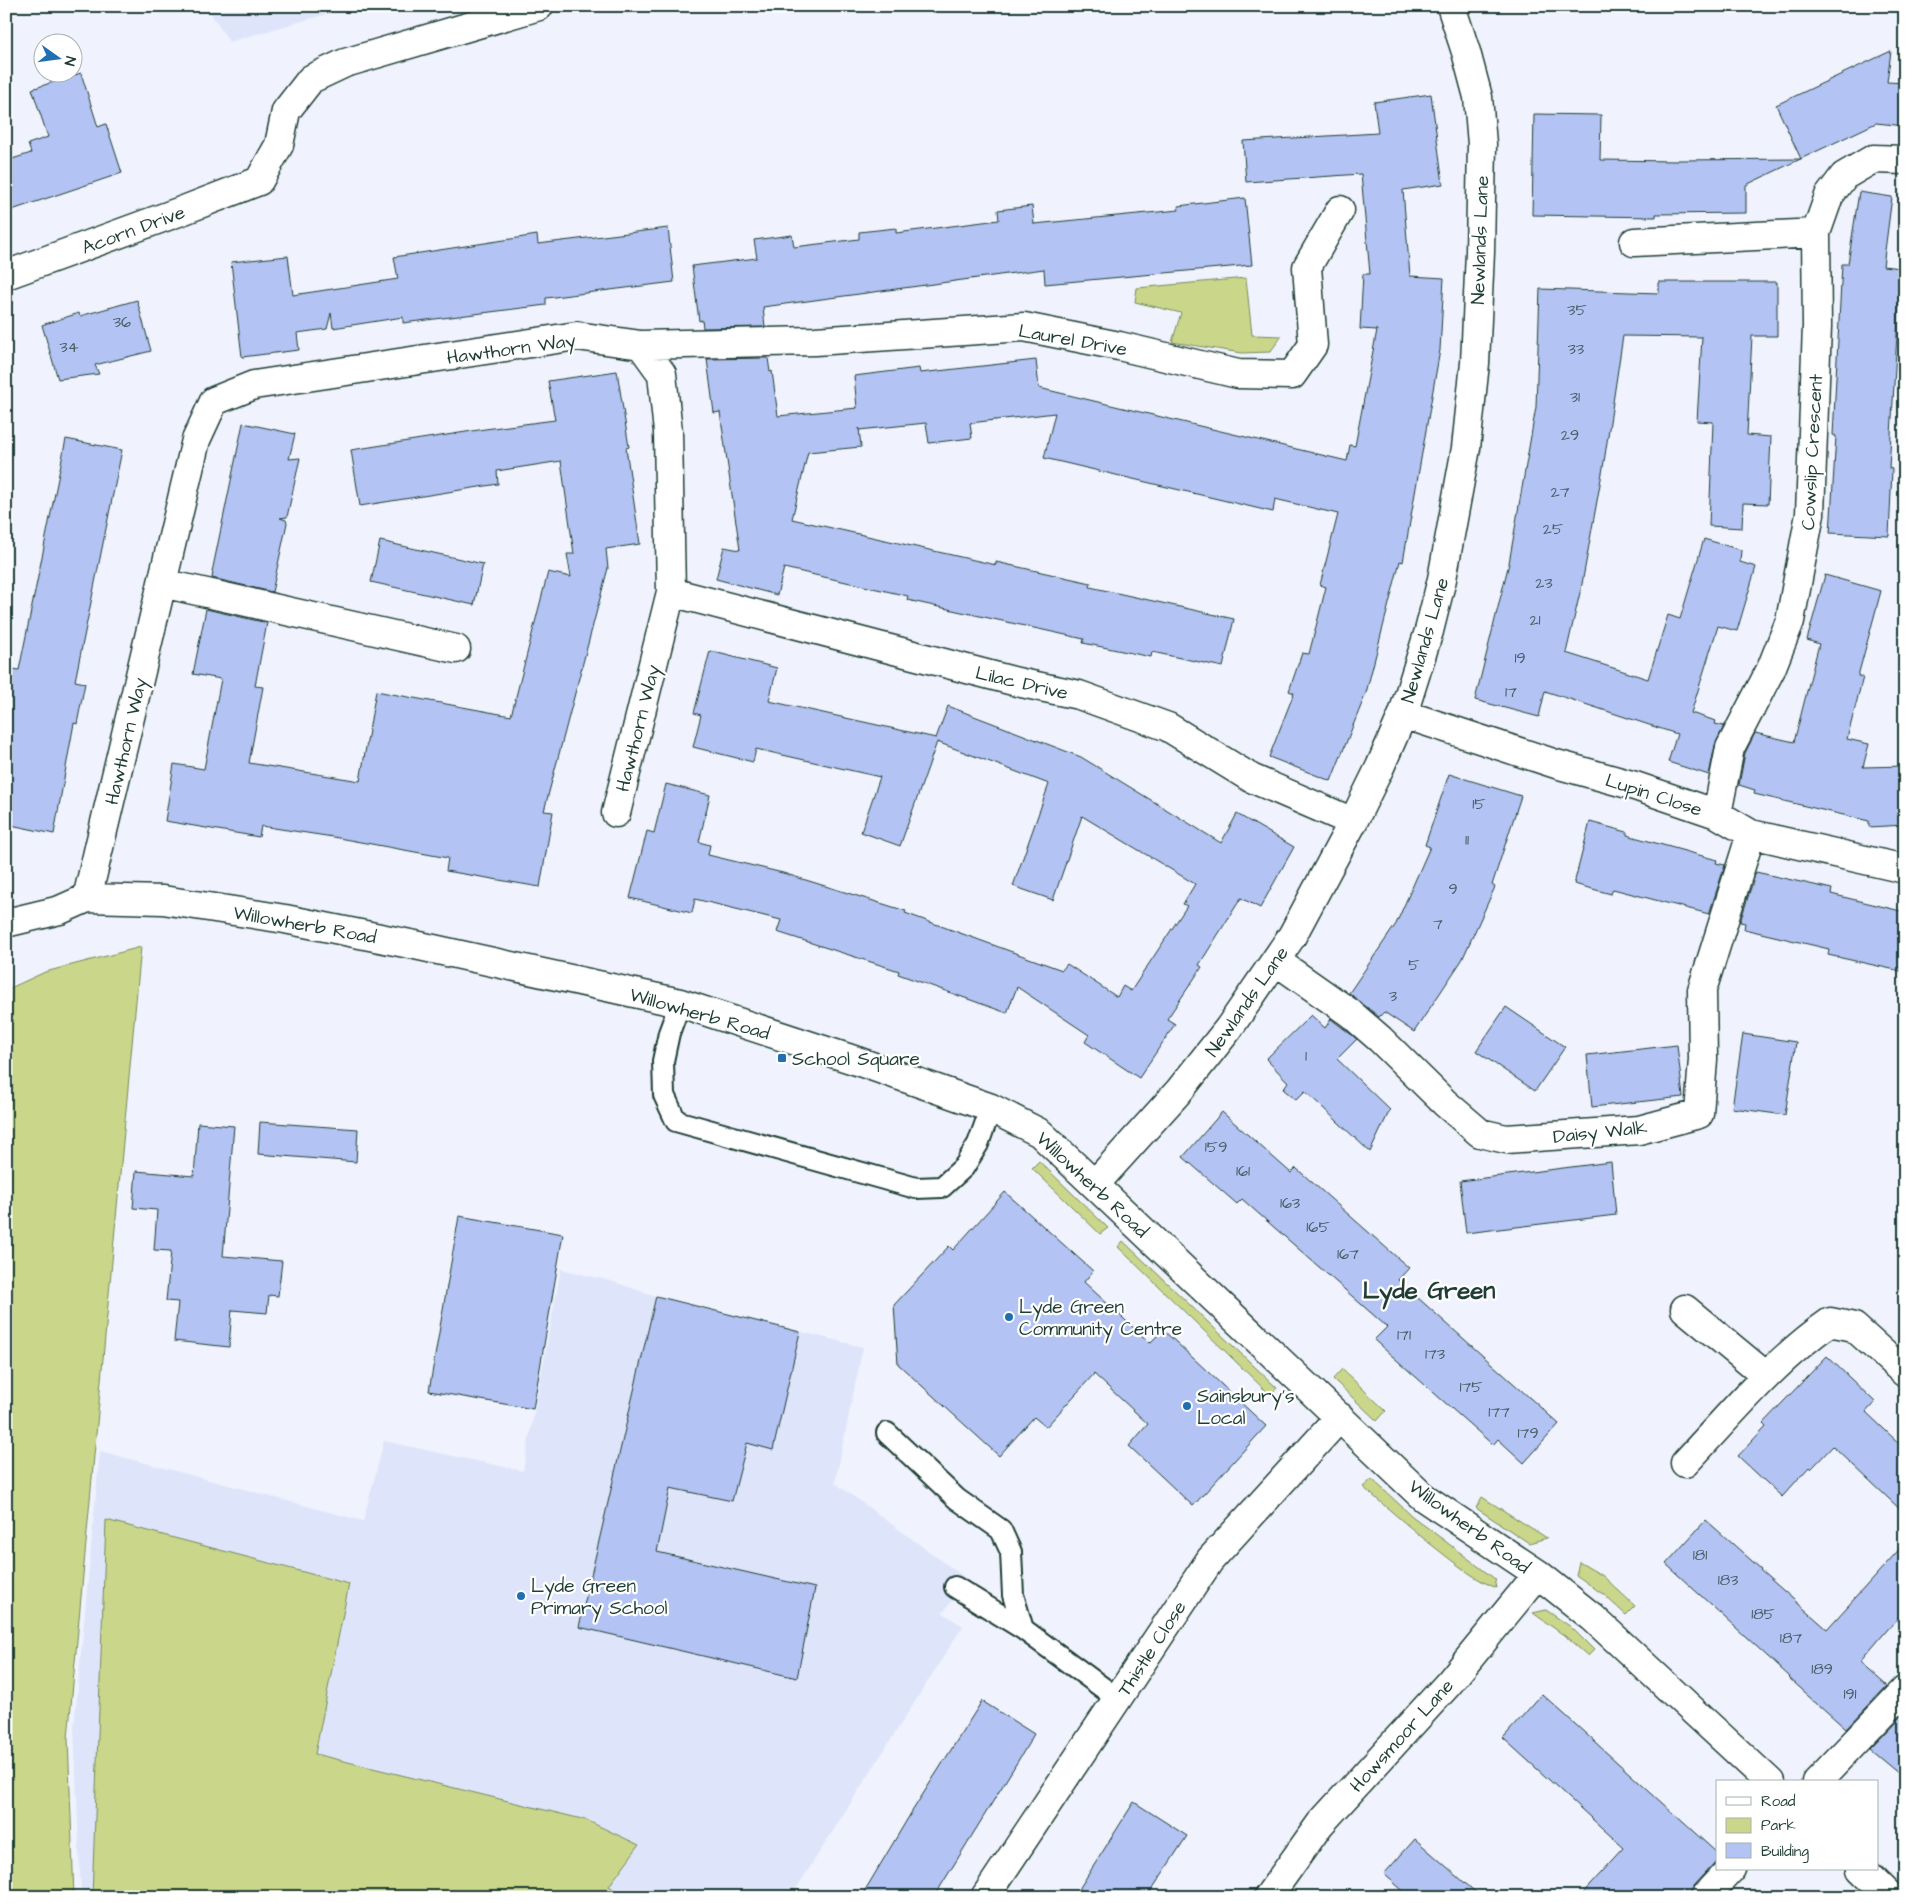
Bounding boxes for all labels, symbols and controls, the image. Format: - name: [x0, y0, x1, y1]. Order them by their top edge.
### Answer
- north arrow: [32, 32, 82, 82]
- text: N: [59, 54, 80, 68]
- street label: Newlands Lane: [1465, 175, 1496, 305]
- street label: Acorn Drive: [78, 199, 189, 262]
- house number: 35: [1567, 299, 1587, 321]
- house number: 36: [113, 311, 131, 333]
- street label: Laurel Drive: [1016, 318, 1129, 363]
- street label: Hawthorn Way: [445, 327, 578, 373]
- house number: 34: [59, 336, 79, 358]
- house number: 33: [1568, 338, 1584, 360]
- street label: Cowslip Crescent: [1795, 373, 1830, 531]
- house number: 31: [1570, 386, 1580, 408]
- house number: 29: [1561, 424, 1579, 446]
- house number: 27: [1551, 481, 1570, 503]
- house number: 25: [1543, 518, 1564, 540]
- house number: 23: [1535, 572, 1553, 594]
- street label: Newlands Lane: [1395, 575, 1456, 706]
- house number: 21: [1529, 609, 1541, 631]
- house number: 19: [1514, 647, 1526, 669]
- street label: Lilac Drive: [973, 660, 1071, 707]
- street label: Hawthorn Way: [610, 662, 668, 795]
- street label: Hawthorn Way: [99, 674, 155, 808]
- house number: 17: [1505, 681, 1517, 703]
- street label: Lupin Close: [1602, 767, 1705, 824]
- house number: 15: [1472, 793, 1486, 815]
- house number: 11: [1465, 829, 1469, 851]
- house number: 9: [1448, 878, 1458, 900]
- street label: Willowherb Road: [231, 900, 379, 951]
- house number: 7: [1433, 913, 1443, 935]
- street label: Newlands Lane: [1199, 941, 1295, 1063]
- house number: 5: [1408, 954, 1420, 976]
- street label: Willowherb Road: [626, 982, 773, 1047]
- house number: 3: [1389, 985, 1397, 1007]
- house number: 1: [1305, 1045, 1307, 1067]
- place label: School Square: [792, 1046, 920, 1073]
- marker: School Square: [776, 1052, 788, 1064]
- street label: Daisy Walk: [1552, 1114, 1649, 1152]
- street label: Willowherb Road: [1030, 1126, 1154, 1245]
- house number: 159: [1205, 1136, 1227, 1158]
- house number: 161: [1236, 1160, 1250, 1182]
- house number: 163: [1280, 1192, 1300, 1214]
- house number: 165: [1306, 1216, 1330, 1238]
- house number: 167: [1337, 1243, 1359, 1265]
- district label: Lyde Green: [1363, 1274, 1495, 1310]
- place label: Lyde Green Community Centre: [1019, 1294, 1182, 1344]
- marker: Lyde Green Community Centre: [1003, 1311, 1015, 1323]
- house number: 171: [1397, 1324, 1411, 1346]
- house number: 173: [1425, 1343, 1445, 1365]
- house number: 175: [1459, 1376, 1483, 1398]
- place label: Sainsbury's Local: [1197, 1383, 1295, 1432]
- marker: Sainsbury's Local: [1181, 1400, 1193, 1412]
- house number: 177: [1488, 1401, 1510, 1423]
- house number: 179: [1518, 1422, 1539, 1444]
- street label: Willowherb Road: [1403, 1474, 1536, 1581]
- house number: 181: [1693, 1544, 1707, 1566]
- house number: 183: [1718, 1569, 1738, 1591]
- place label: Lyde Green Primary School: [531, 1573, 667, 1623]
- marker: Lyde Green Primary School: [515, 1590, 527, 1602]
- street label: Thistle Close: [1111, 1596, 1193, 1702]
- house number: 185: [1751, 1603, 1776, 1625]
- house number: 187: [1780, 1627, 1802, 1649]
- house number: 189: [1811, 1658, 1833, 1680]
- street label: Howsmoor Lane: [1344, 1673, 1460, 1799]
- house number: 191: [1843, 1683, 1857, 1705]
- legend: [1716, 1780, 1878, 1870]
- text: Road: [1761, 1791, 1796, 1812]
- text: Park: [1761, 1815, 1796, 1836]
- text: Building: [1761, 1841, 1809, 1863]

